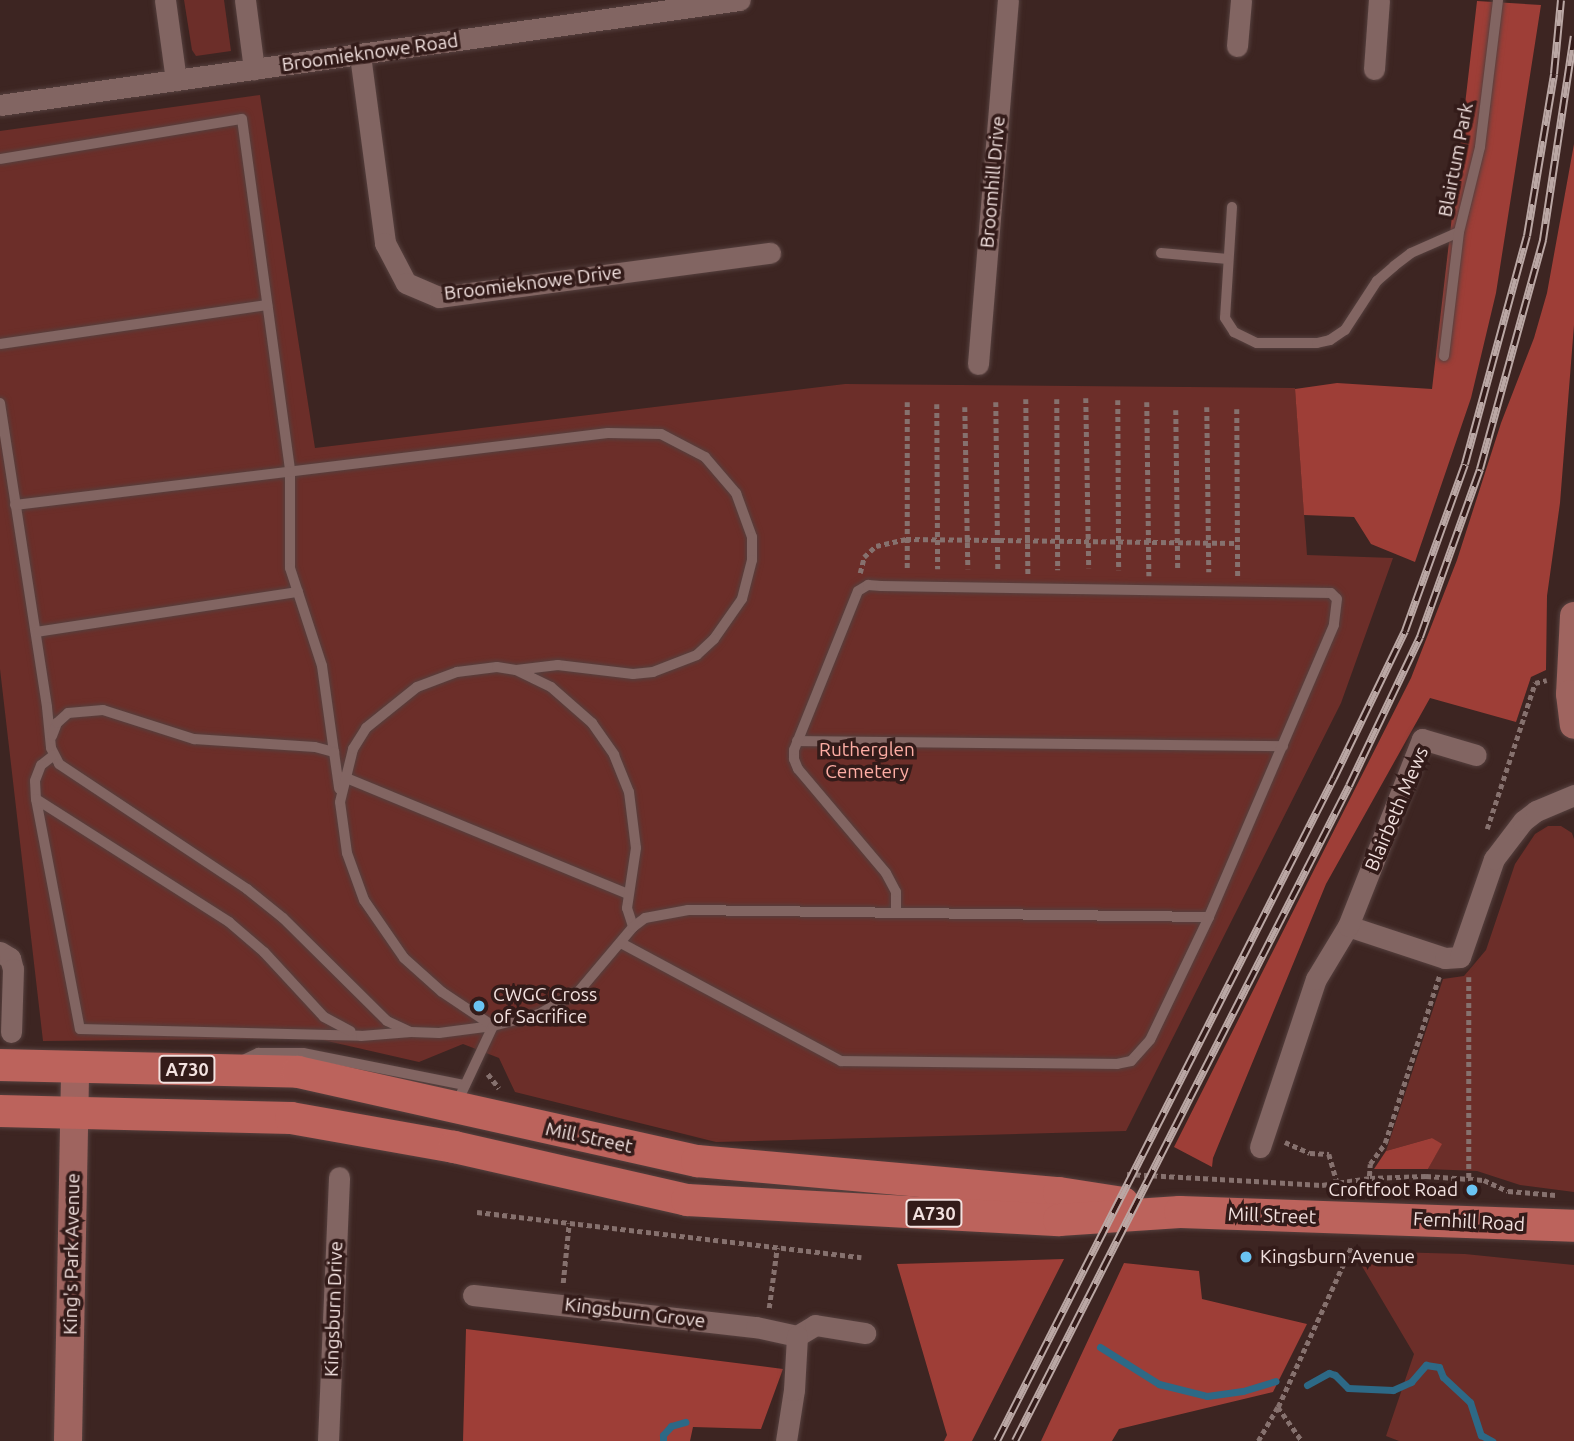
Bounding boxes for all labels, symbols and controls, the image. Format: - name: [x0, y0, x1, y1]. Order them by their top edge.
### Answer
- street label: Broomieknowe Road: [280, 29, 460, 77]
- street label: Blairtum Park: [1434, 101, 1478, 219]
- street label: Broomhill Drive: [976, 115, 1010, 249]
- street label: Broomieknowe Drive: [443, 261, 623, 305]
- park label: Rutherglen Cemetery: [819, 739, 915, 783]
- street label: Blairbeth Mews: [1361, 743, 1433, 875]
- place label: CWGC Cross of Sacrifice: [493, 984, 597, 1028]
- marker: CWGC Cross of Sacrifice: [471, 998, 487, 1014]
- road number: A730: [157, 1054, 217, 1084]
- street label: Mill Street: [543, 1118, 635, 1158]
- street label: King's Park Avenue: [59, 1173, 85, 1335]
- place label: Croftfoot Road: [1328, 1179, 1458, 1201]
- marker: Croftfoot Road: [1464, 1182, 1480, 1198]
- road number: A730: [904, 1198, 964, 1228]
- street label: Mill Street: [1227, 1203, 1317, 1229]
- street label: Fernhill Road: [1412, 1208, 1526, 1236]
- street label: Kingsburn Drive: [320, 1241, 348, 1377]
- place label: Kingsburn Avenue: [1260, 1246, 1415, 1268]
- marker: Kingsburn Avenue: [1238, 1249, 1254, 1265]
- street label: Kingsburn Grove: [563, 1293, 707, 1333]

